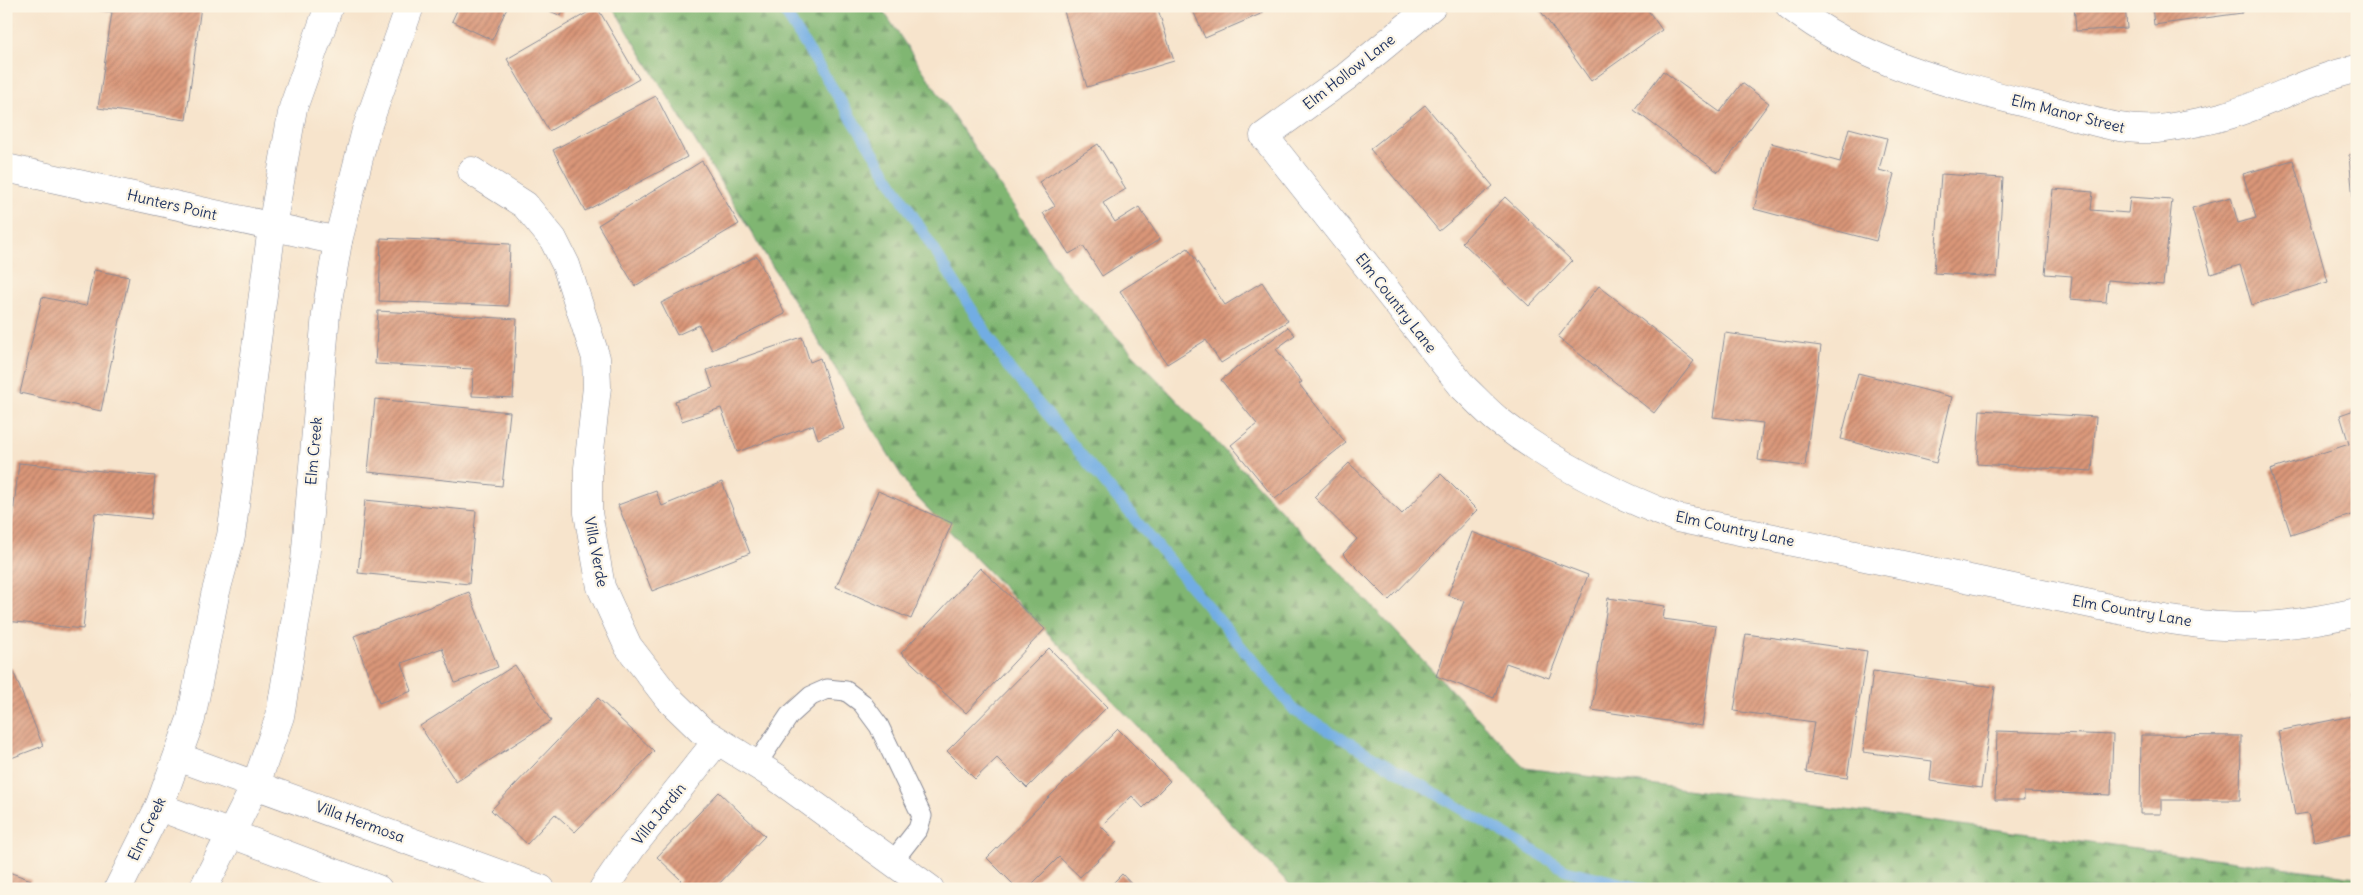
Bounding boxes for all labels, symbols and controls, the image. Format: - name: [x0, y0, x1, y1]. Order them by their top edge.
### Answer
- street label: Elm Hollow Lane: [1299, 30, 1399, 114]
- street label: Elm Manor Street: [2009, 90, 2127, 137]
- street label: Hunters Point: [125, 185, 219, 224]
- street label: Elm Country Lane: [1352, 249, 1441, 356]
- street label: Elm Creek: [301, 416, 326, 486]
- street label: Elm Country Lane: [1674, 507, 1796, 550]
- street label: Villa Verde: [580, 515, 613, 589]
- street label: Elm Country Lane: [2071, 591, 2193, 630]
- street label: Villa Jardin: [628, 778, 690, 849]
- street label: Elm Creek: [124, 794, 170, 864]
- street label: Villa Hermosa: [313, 797, 408, 847]

